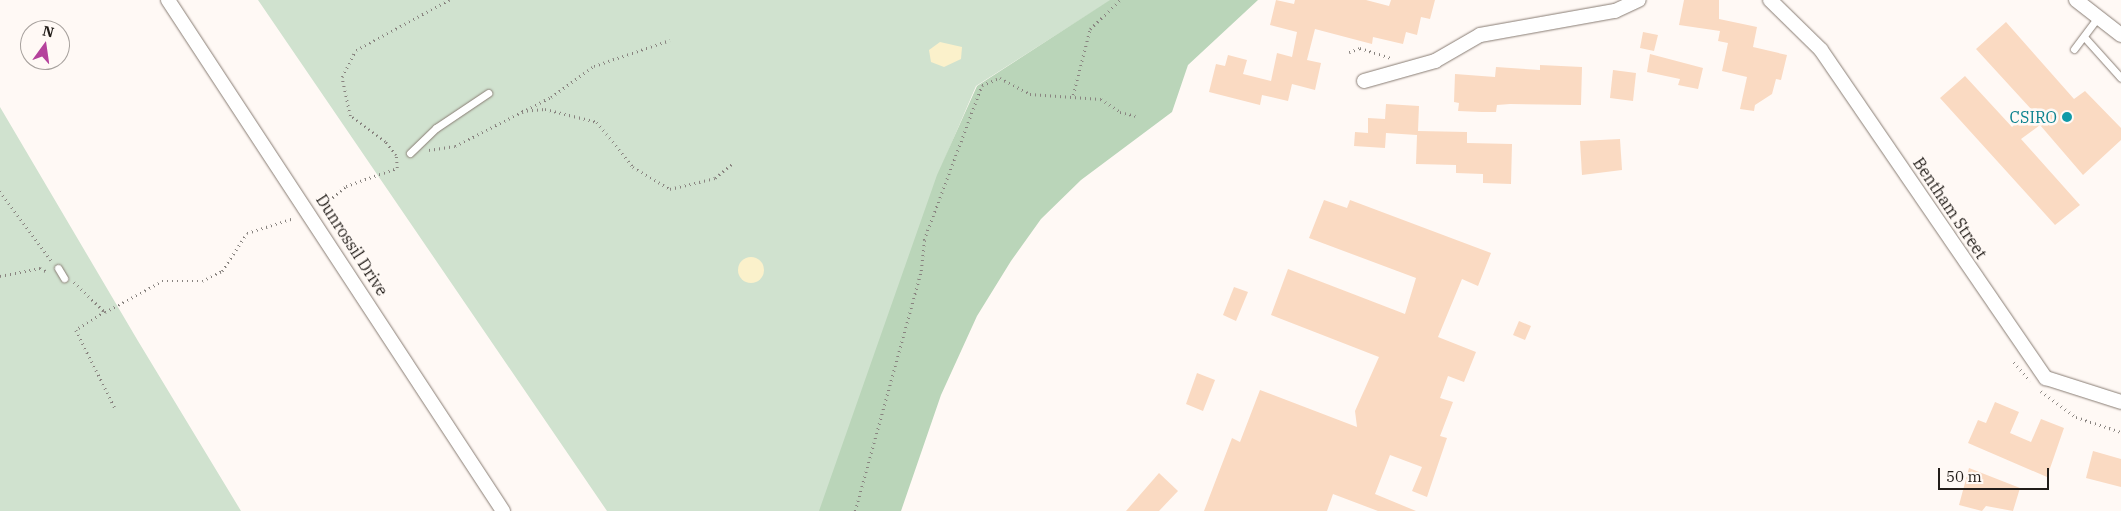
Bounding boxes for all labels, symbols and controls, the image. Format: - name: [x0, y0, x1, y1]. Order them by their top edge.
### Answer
- north arrow: [20, 20, 70, 70]
- text: N: [41, 21, 56, 41]
- place label: CSIRO: [2010, 107, 2057, 127]
- marker: CSIRO: [2061, 111, 2073, 123]
- street label: Bentham Street: [1909, 154, 1991, 262]
- street label: Dunrossil Drive: [312, 191, 392, 299]
- scale bar: [1941, 458, 2052, 490]
- text: 50 m: [1946, 467, 1982, 486]

